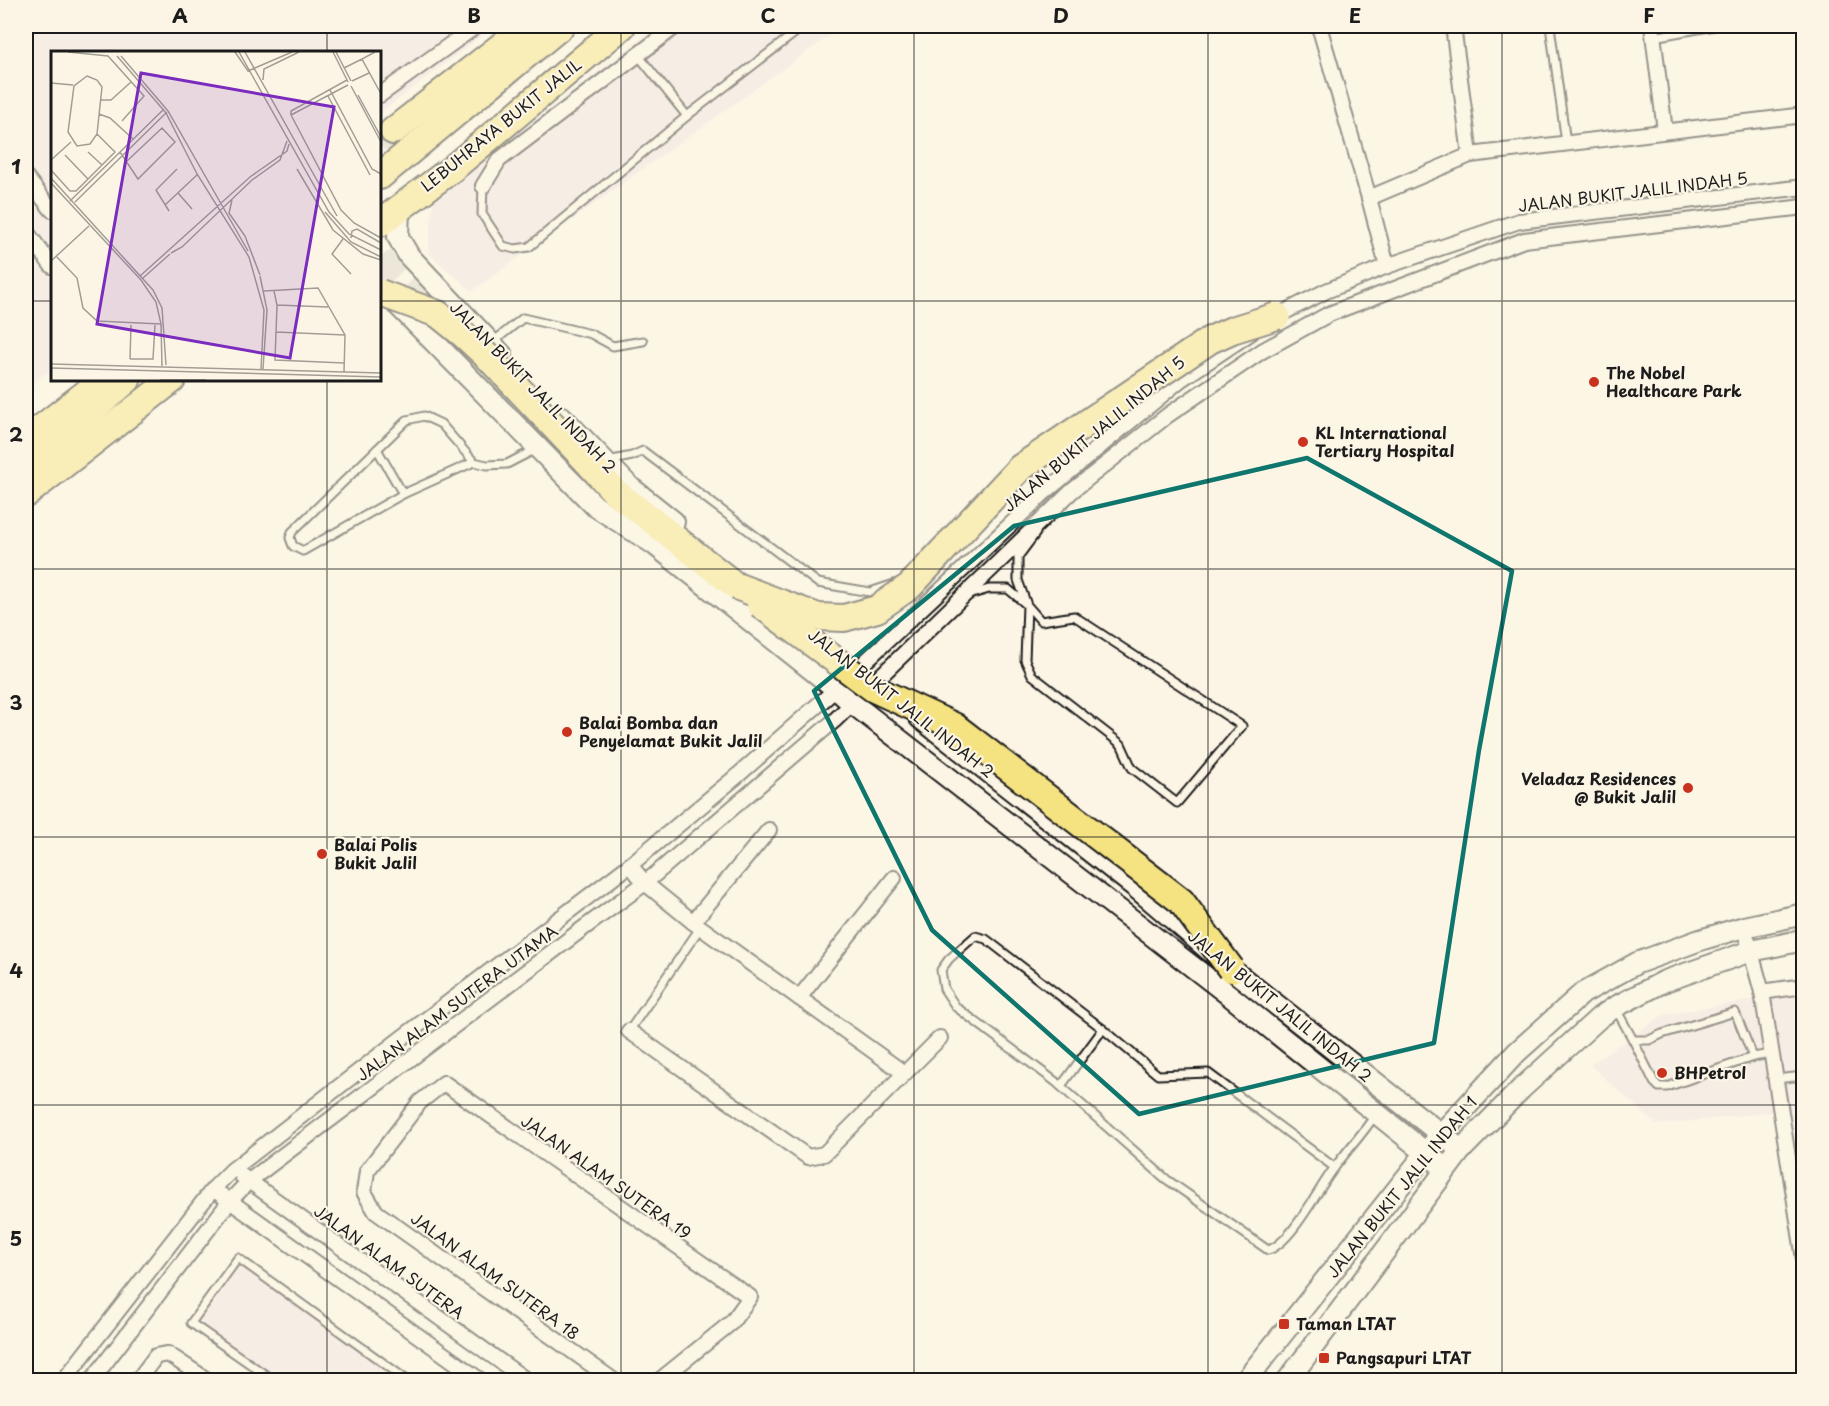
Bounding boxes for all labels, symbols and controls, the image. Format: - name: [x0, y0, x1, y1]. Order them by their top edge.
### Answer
- text: A: [172, 0, 188, 30]
- text: B: [467, 0, 481, 30]
- text: C: [760, 0, 776, 30]
- text: D: [1053, 0, 1069, 30]
- text: E: [1349, 0, 1361, 30]
- text: F: [1643, 0, 1655, 30]
- inset map: [51, 51, 381, 381]
- street label: LEBUHRAYA BUKIT JALIL: [415, 52, 586, 197]
- text: 1: [11, 151, 21, 181]
- street label: JALAN BUKIT JALIL INDAH 5: [1517, 165, 1749, 217]
- street label: JALAN BUKIT JALIL INDAH 2: [445, 295, 622, 478]
- street label: JALAN BUKIT JALIL INDAH 5: [997, 350, 1190, 517]
- place label: The Nobel Healthcare Park: [1606, 360, 1742, 402]
- marker: The Nobel Healthcare Park: [1587, 375, 1601, 389]
- text: 2: [9, 419, 23, 449]
- place label: KL International Tertiary Hospital: [1315, 420, 1455, 462]
- marker: KL International Tertiary Hospital: [1296, 435, 1310, 449]
- street label: JALAN BUKIT JALIL INDAH 2: [803, 622, 1000, 783]
- text: 3: [9, 687, 23, 717]
- place label: Balai Bomba dan Penyelamat Bukit Jalil: [579, 710, 762, 752]
- marker: Balai Bomba dan Penyelamat Bukit Jalil: [560, 725, 574, 739]
- place label: Veladaz Residences @ Bukit Jalil: [1521, 766, 1676, 808]
- marker: Veladaz Residences @ Bukit Jalil: [1681, 781, 1695, 795]
- place label: Balai Polis Bukit Jalil: [334, 832, 418, 874]
- marker: Balai Polis Bukit Jalil: [315, 847, 329, 861]
- street label: JALAN ALAM SUTERA UTAMA: [351, 918, 562, 1086]
- street label: JALAN BUKIT JALIL INDAH 2: [1183, 923, 1378, 1087]
- text: 4: [9, 955, 23, 985]
- place label: BHPetrol: [1674, 1060, 1746, 1084]
- marker: BHPetrol: [1655, 1066, 1669, 1080]
- street label: JALAN BUKIT JALIL INDAH 1: [1320, 1090, 1482, 1282]
- street label: JALAN ALAM SUTERA 19: [517, 1108, 697, 1244]
- street label: JALAN ALAM SUTERA: [310, 1198, 470, 1324]
- street label: JALAN ALAM SUTERA 18: [406, 1206, 585, 1345]
- text: 5: [10, 1223, 22, 1253]
- place label: Taman LTAT: [1296, 1311, 1396, 1335]
- marker: Taman LTAT: [1277, 1317, 1291, 1331]
- place label: Pangsapuri LTAT: [1336, 1345, 1471, 1369]
- marker: Pangsapuri LTAT: [1317, 1351, 1331, 1365]

